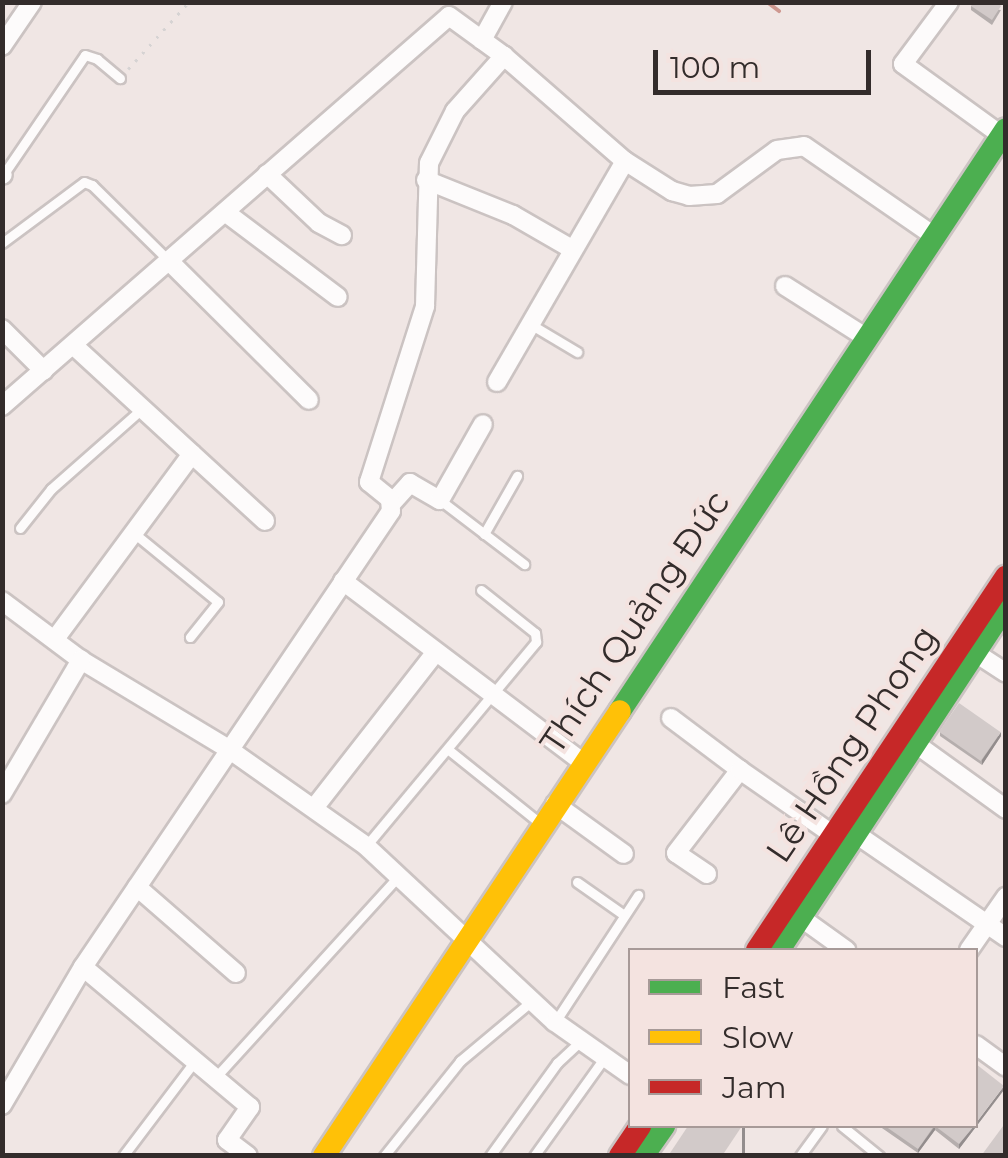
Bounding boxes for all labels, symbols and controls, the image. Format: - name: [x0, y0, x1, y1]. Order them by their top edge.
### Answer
- scale bar: [658, 30, 876, 92]
- text: 100 m: [670, 49, 760, 86]
- street label: Thích Quảng Đức: [532, 483, 738, 761]
- street label: Lê Hồng Phong: [757, 618, 947, 870]
- legend: [628, 948, 978, 1128]
- text: Fast: [722, 969, 785, 1006]
- text: Slow: [722, 1019, 793, 1056]
- text: Jam: [722, 1069, 787, 1106]

